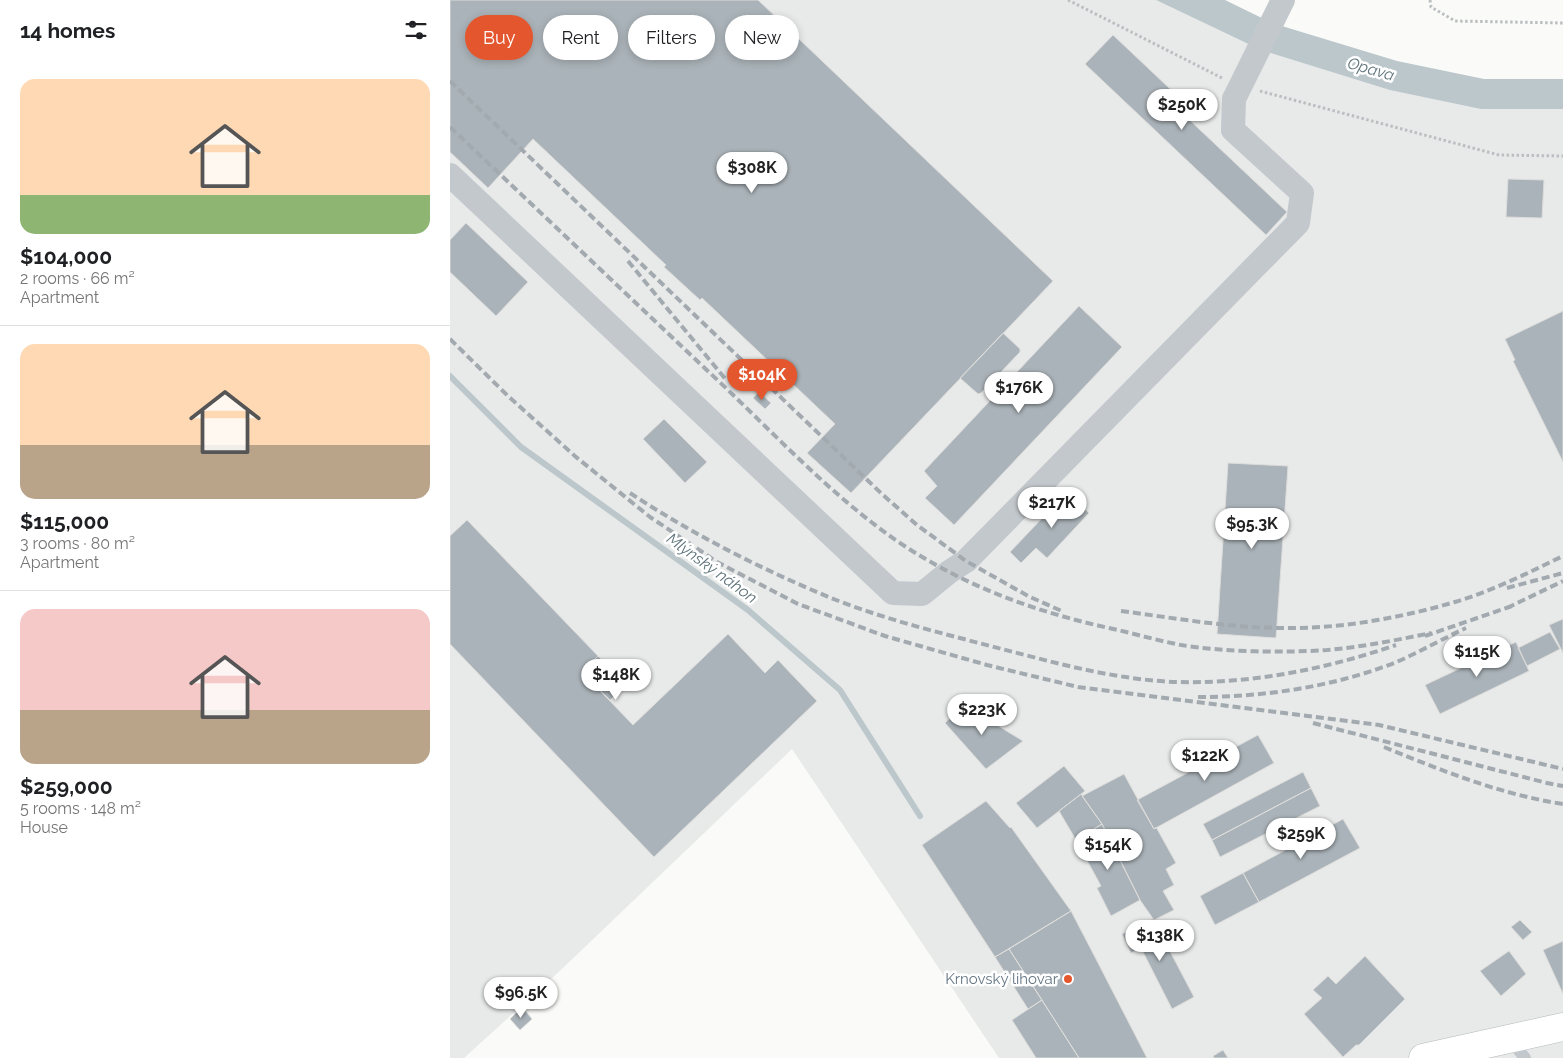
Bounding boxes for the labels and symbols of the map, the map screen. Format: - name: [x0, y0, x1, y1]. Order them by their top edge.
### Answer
- water label: Opava: [1345, 53, 1397, 85]
- pin: $250K: [1147, 88, 1217, 131]
- pin: $308K: [717, 152, 787, 194]
- pin: $104K: [727, 358, 797, 401]
- pin: $176K: [984, 372, 1054, 414]
- pin: $217K: [1017, 486, 1087, 529]
- pin: $95.3K: [1211, 508, 1293, 550]
- water label: Mlýnský náhon: [663, 529, 761, 607]
- pin: $115K: [1442, 636, 1512, 678]
- pin: $148K: [581, 658, 651, 701]
- pin: $223K: [947, 694, 1017, 736]
- pin: $122K: [1170, 740, 1240, 782]
- pin: $259K: [1266, 818, 1336, 860]
- pin: $154K: [1073, 828, 1143, 871]
- pin: $138K: [1125, 920, 1195, 962]
- place label: Krnovský lihovar: [945, 970, 1059, 988]
- marker: Krnovský lihovar: [1062, 973, 1074, 985]
- pin: $96.5K: [480, 976, 562, 1019]

